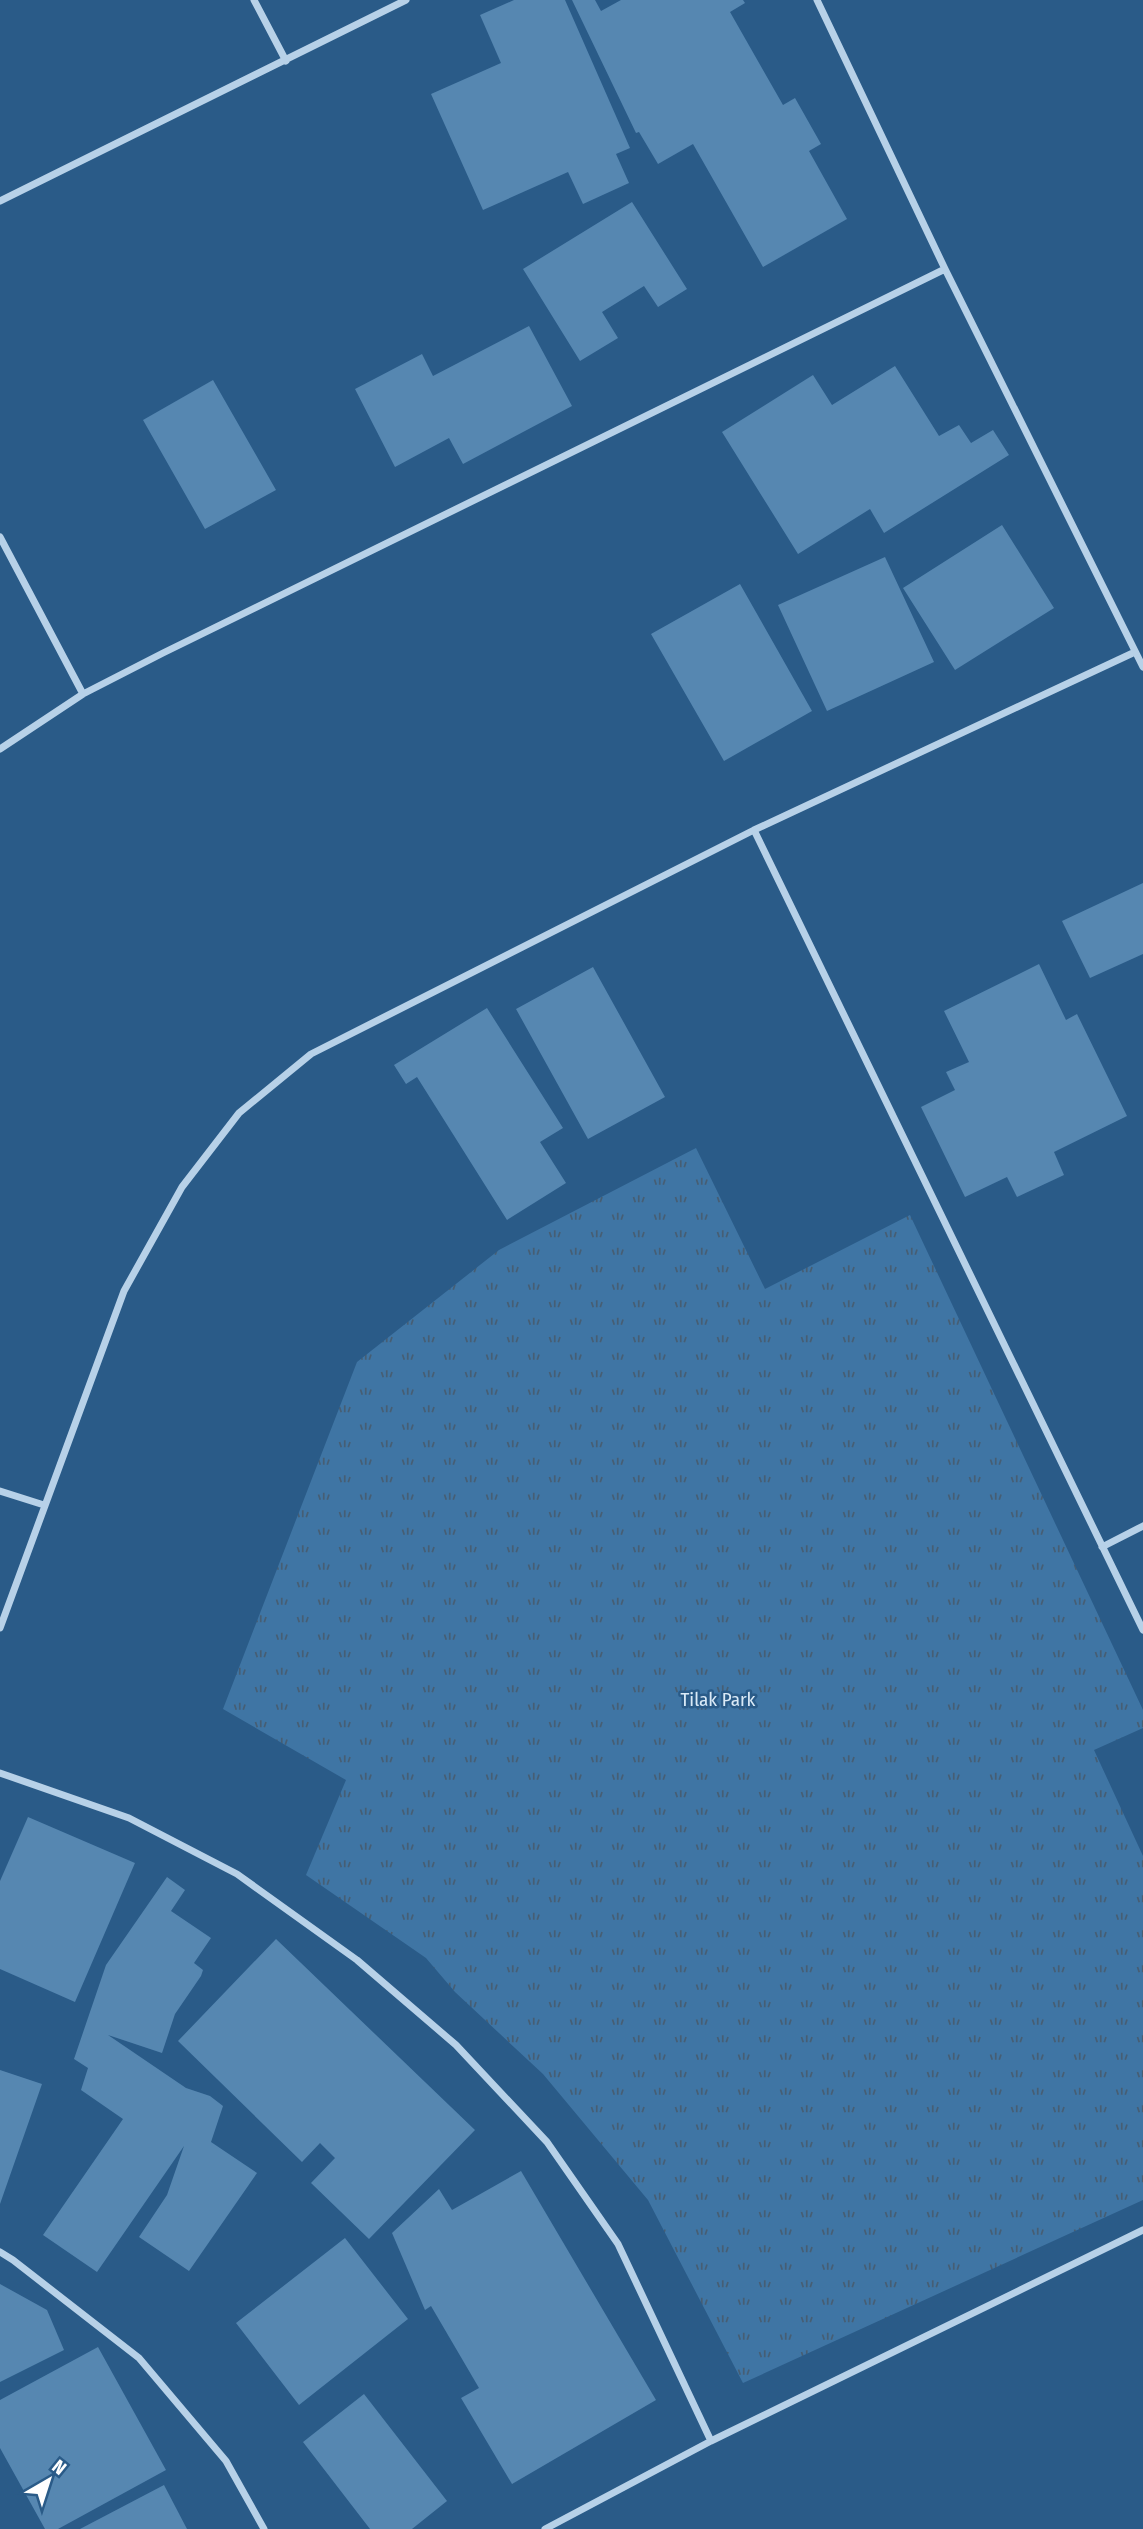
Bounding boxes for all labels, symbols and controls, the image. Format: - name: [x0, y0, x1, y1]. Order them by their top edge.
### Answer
- park label: Tilak Park: [681, 1688, 756, 1711]
- north arrow: [14, 2445, 84, 2515]
- text: N: [48, 2455, 71, 2480]

